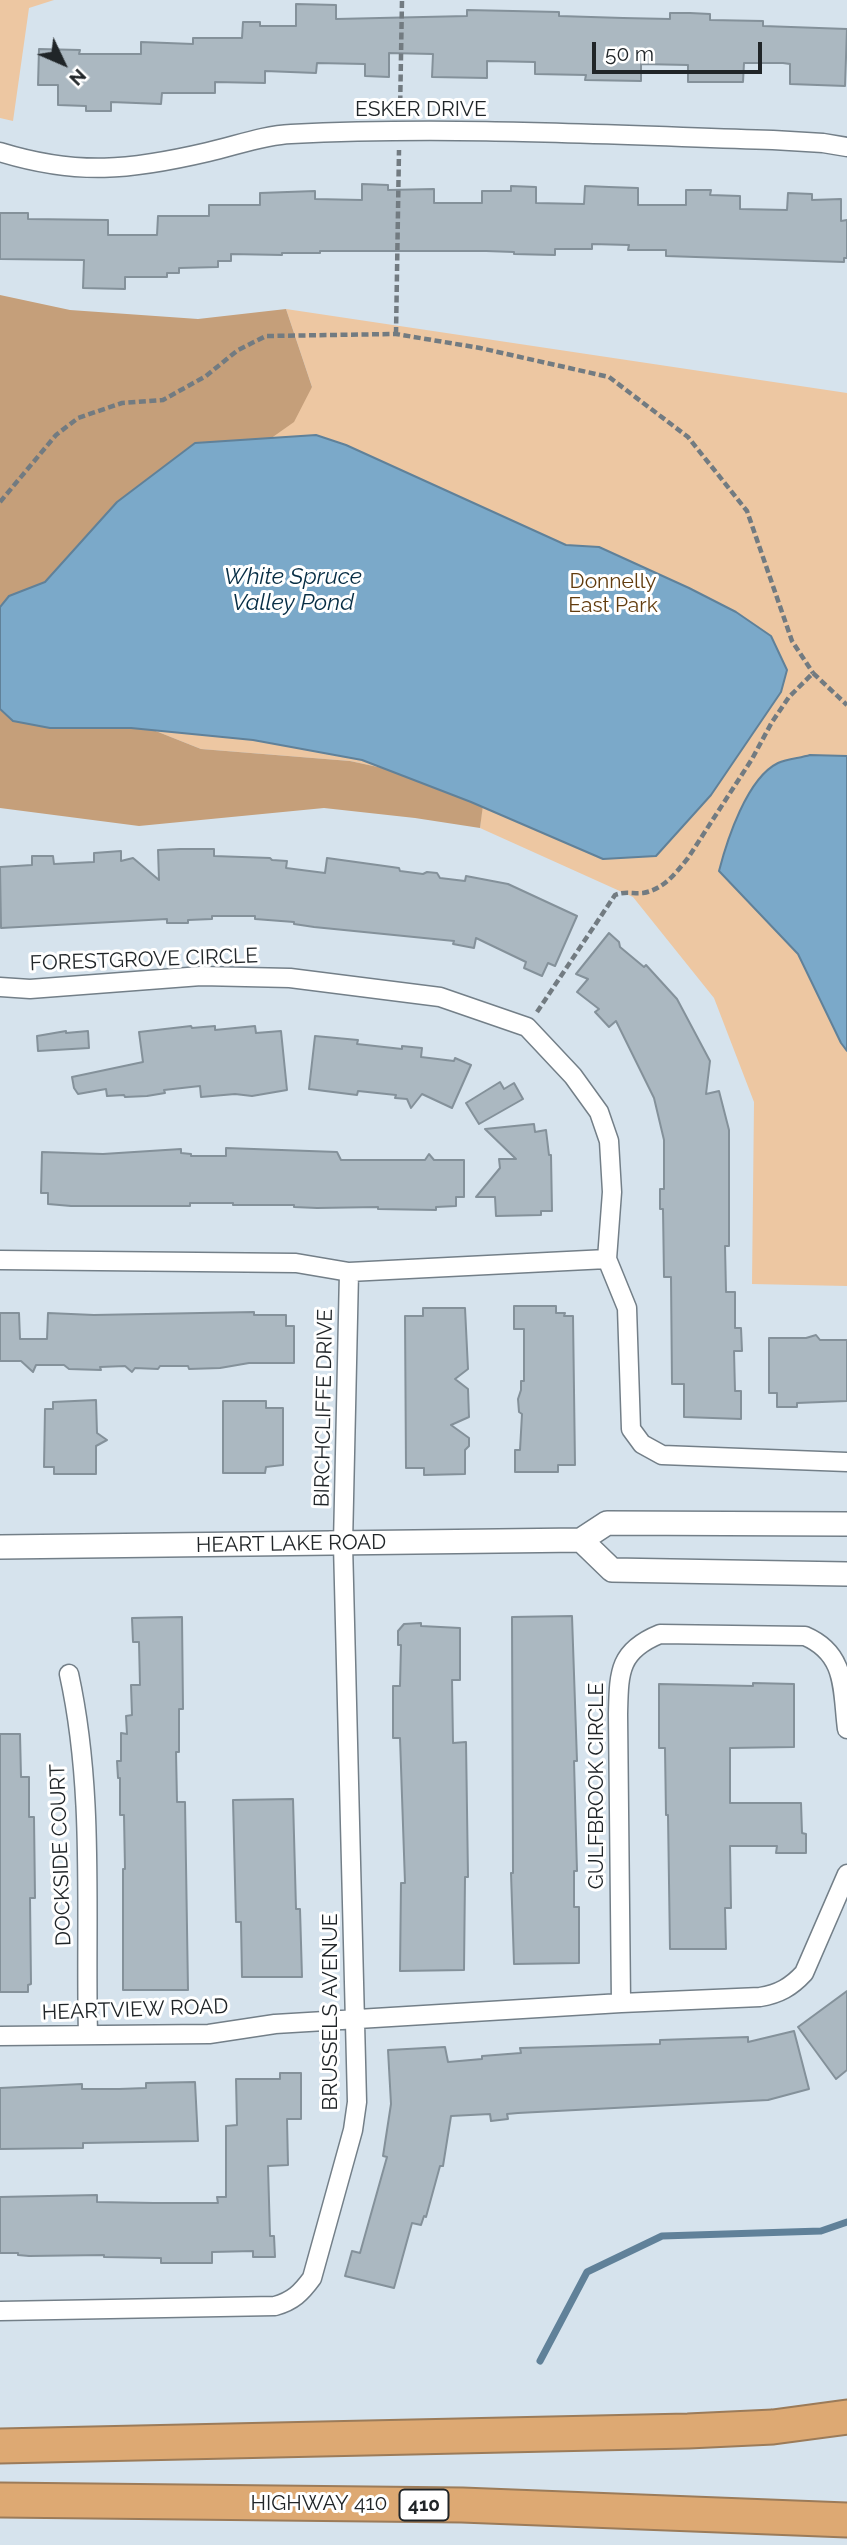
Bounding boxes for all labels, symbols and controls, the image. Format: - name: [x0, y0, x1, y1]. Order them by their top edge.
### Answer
- north arrow: [28, 28, 98, 98]
- scale bar: [595, 28, 765, 72]
- text: 50 m: [605, 41, 654, 66]
- text: N: [65, 65, 91, 90]
- street label: ESKER DRIVE: [355, 97, 487, 123]
- water label: White Spruce Valley Pond: [224, 563, 362, 617]
- park label: Donnelly East Park: [568, 569, 658, 619]
- street label: FORESTGROVE CIRCLE: [29, 943, 259, 977]
- street label: BIRCHCLIFFE DRIVE: [310, 1309, 338, 1507]
- street label: HEART LAKE ROAD: [196, 1530, 386, 1558]
- street label: GULFBROOK CIRCLE: [584, 1683, 610, 1889]
- street label: DOCKSIDE COURT: [45, 1764, 77, 1946]
- street label: BRUSSELS AVENUE: [318, 1913, 344, 2111]
- street label: HEARTVIEW ROAD: [41, 1994, 229, 2026]
- road number: 410: [400, 2490, 448, 2520]
- street label: HIGHWAY 410: [251, 2491, 387, 2517]

